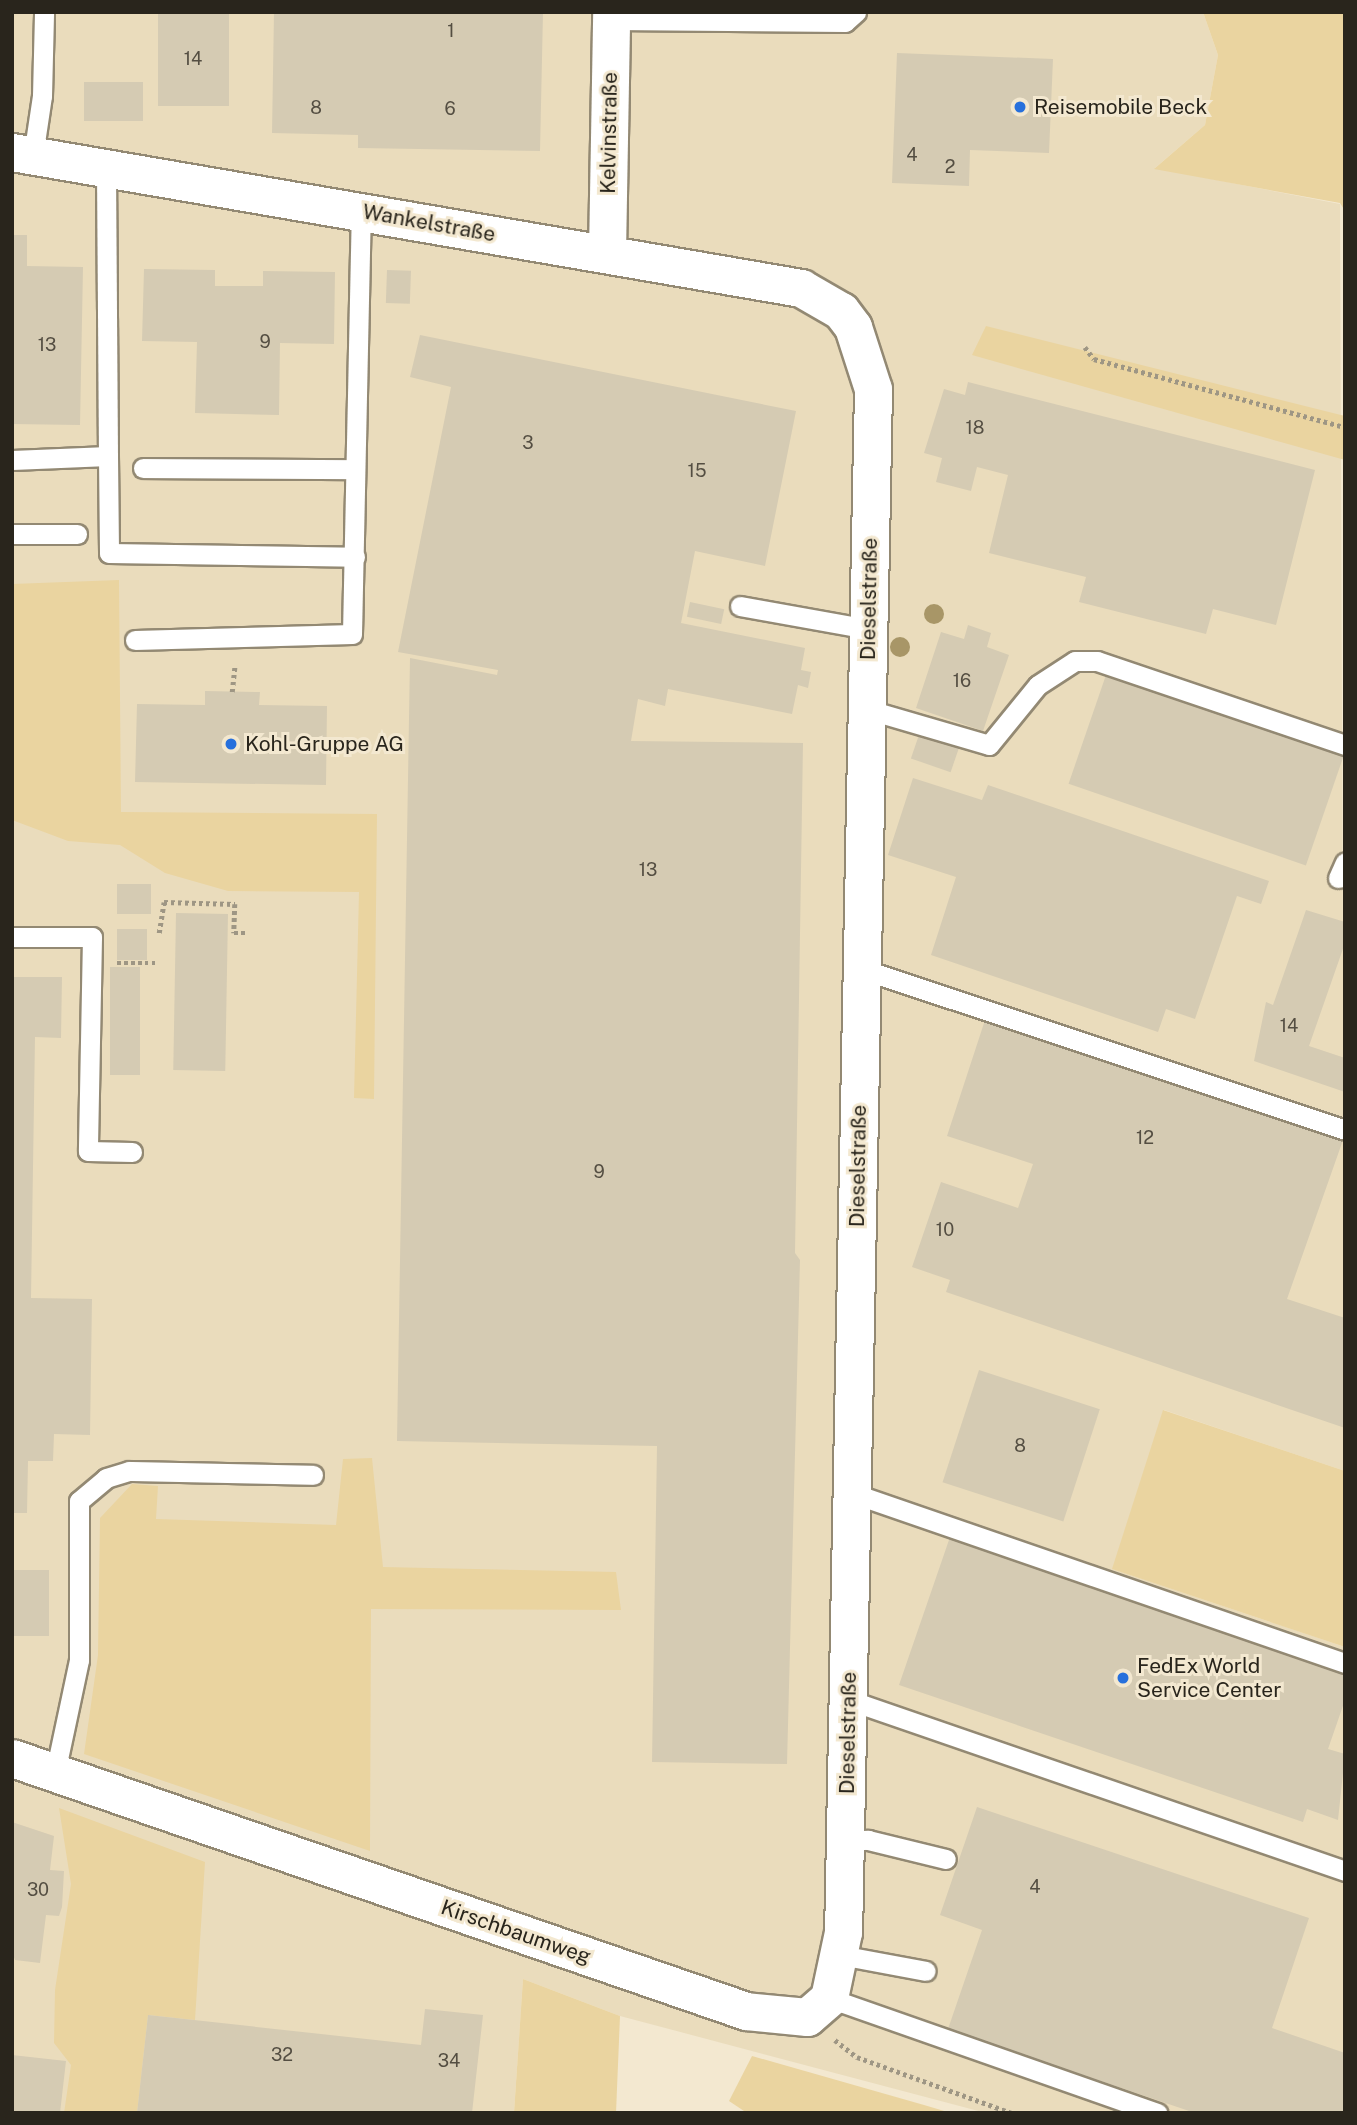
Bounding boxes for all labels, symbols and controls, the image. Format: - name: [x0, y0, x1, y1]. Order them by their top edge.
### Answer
- house number: 1: [447, 20, 455, 42]
- house number: 14: [184, 48, 202, 70]
- street label: Kelvinstraße: [595, 72, 623, 194]
- place label: Reisemobile Beck: [1034, 94, 1207, 120]
- house number: 8: [310, 97, 322, 119]
- house number: 6: [444, 98, 456, 120]
- marker: Reisemobile Beck: [1012, 99, 1028, 115]
- house number: 4: [906, 144, 918, 166]
- house number: 2: [945, 156, 955, 178]
- street label: Wankelstraße: [361, 199, 497, 247]
- house number: 9: [259, 331, 271, 353]
- house number: 13: [38, 334, 56, 356]
- house number: 18: [966, 417, 984, 439]
- house number: 3: [522, 432, 534, 454]
- house number: 15: [688, 460, 706, 482]
- street label: Dieselstraße: [855, 538, 883, 660]
- house number: 16: [953, 670, 971, 692]
- place label: Kohl-Gruppe AG: [245, 731, 404, 757]
- marker: Kohl-Gruppe AG: [223, 736, 239, 752]
- house number: 13: [639, 859, 657, 881]
- house number: 14: [1280, 1015, 1298, 1037]
- street label: Dieselstraße: [844, 1105, 872, 1227]
- house number: 12: [1136, 1127, 1154, 1149]
- house number: 9: [593, 1161, 605, 1183]
- house number: 10: [936, 1219, 954, 1241]
- house number: 8: [1014, 1435, 1026, 1457]
- place label: FedEx World Service Center: [1137, 1653, 1282, 1703]
- marker: FedEx World Service Center: [1115, 1670, 1131, 1686]
- street label: Dieselstraße: [834, 1672, 862, 1794]
- house number: 4: [1029, 1876, 1041, 1898]
- house number: 30: [27, 1879, 49, 1901]
- street label: Kirschbaumweg: [438, 1895, 594, 1969]
- house number: 32: [271, 2044, 293, 2066]
- house number: 34: [438, 2050, 460, 2072]

